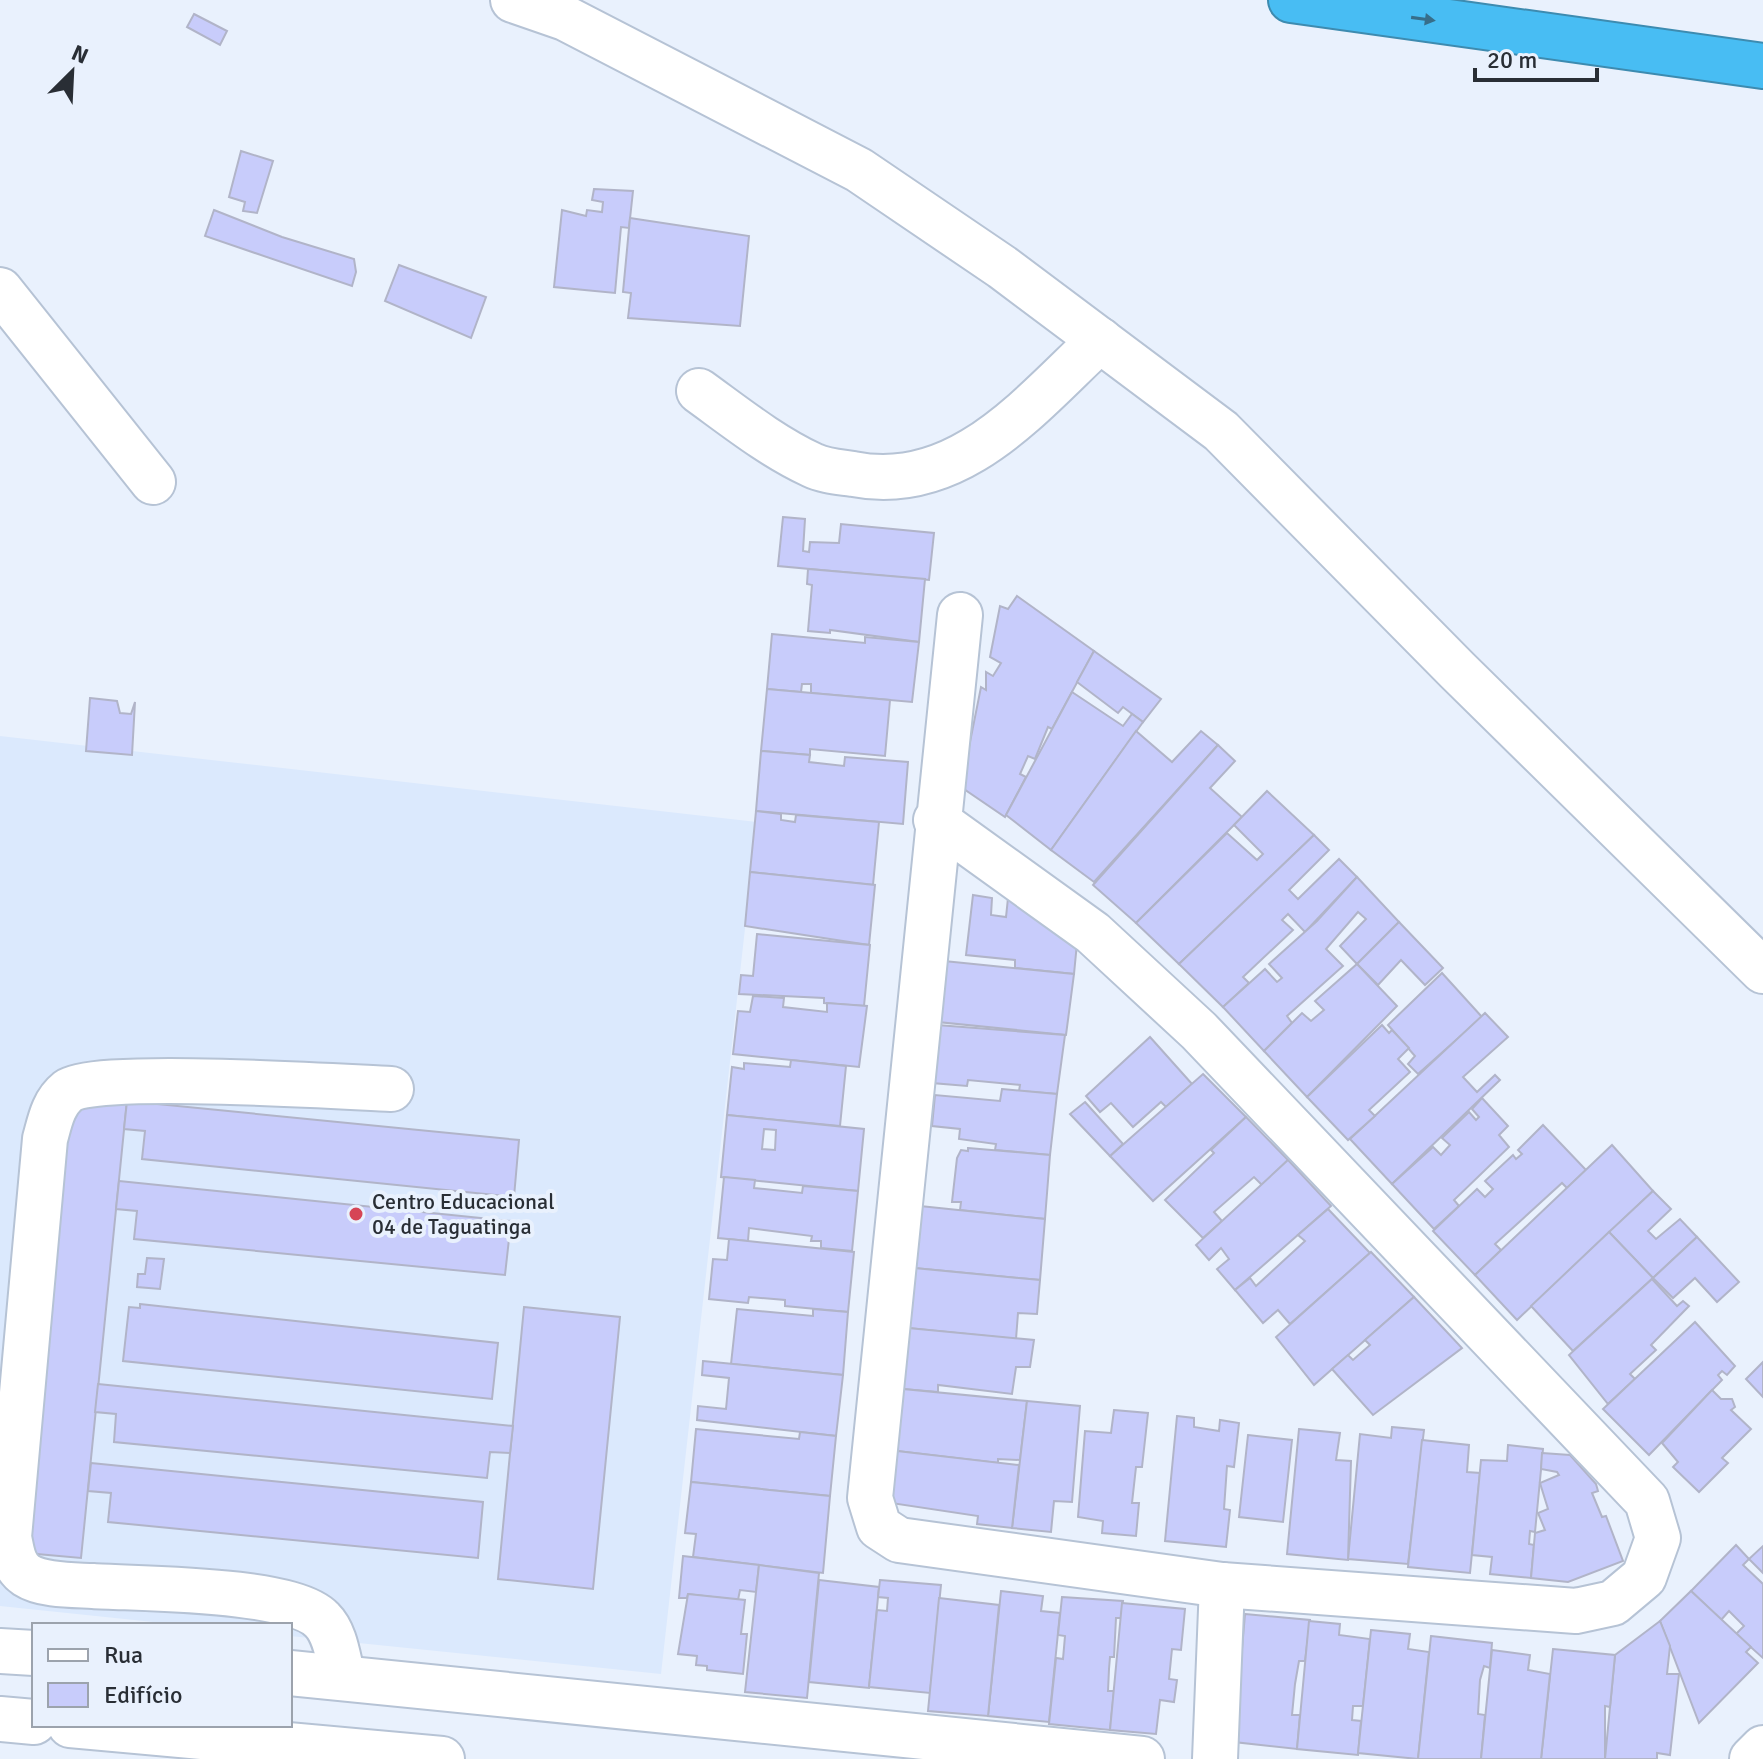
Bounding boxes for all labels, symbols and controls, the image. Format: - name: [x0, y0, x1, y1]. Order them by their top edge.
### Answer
- one-way arrow: [1411, 13, 1436, 26]
- north arrow: [32, 32, 112, 112]
- scale bar: [1475, 32, 1597, 82]
- text: N: [67, 39, 92, 70]
- text: 20 m: [1487, 45, 1537, 75]
- place label: Centro Educacional 04 de Taguatinga: [372, 1188, 555, 1240]
- marker: Centro Educacional 04 de Taguatinga: [347, 1205, 365, 1223]
- legend: [32, 1623, 292, 1727]
- text: Rua: [104, 1640, 143, 1670]
- text: Edifício: [104, 1680, 182, 1710]

